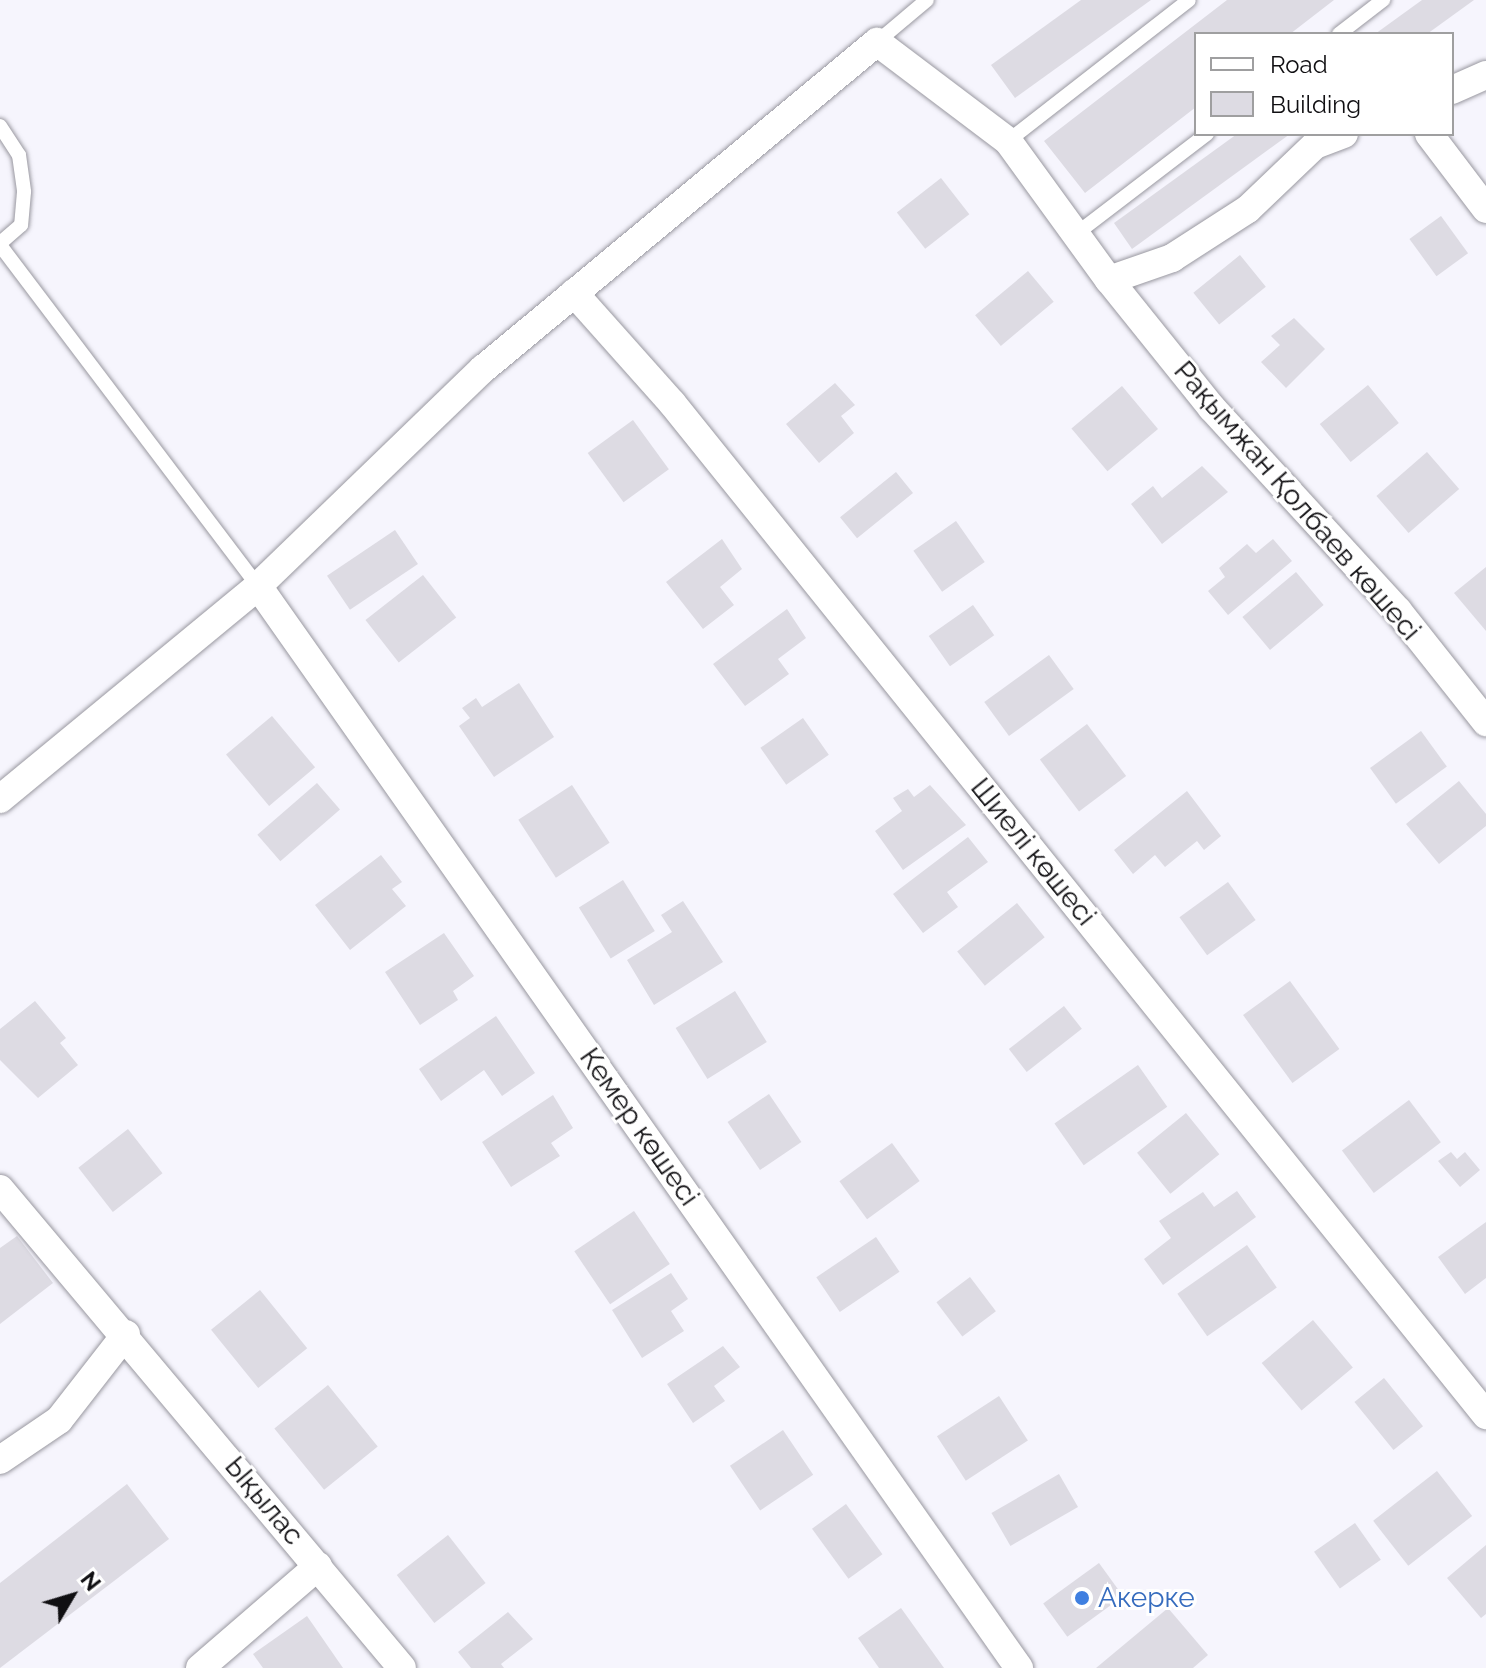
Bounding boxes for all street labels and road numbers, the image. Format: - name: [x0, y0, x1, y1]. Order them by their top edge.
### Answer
- street label: Рақымжан Қолбаев көшесі: [1167, 355, 1427, 647]
- street label: Шиелі көшесі: [963, 772, 1103, 932]
- street label: Кемер көшесі: [572, 1042, 706, 1212]
- street label: Ықылас: [218, 1450, 310, 1552]

